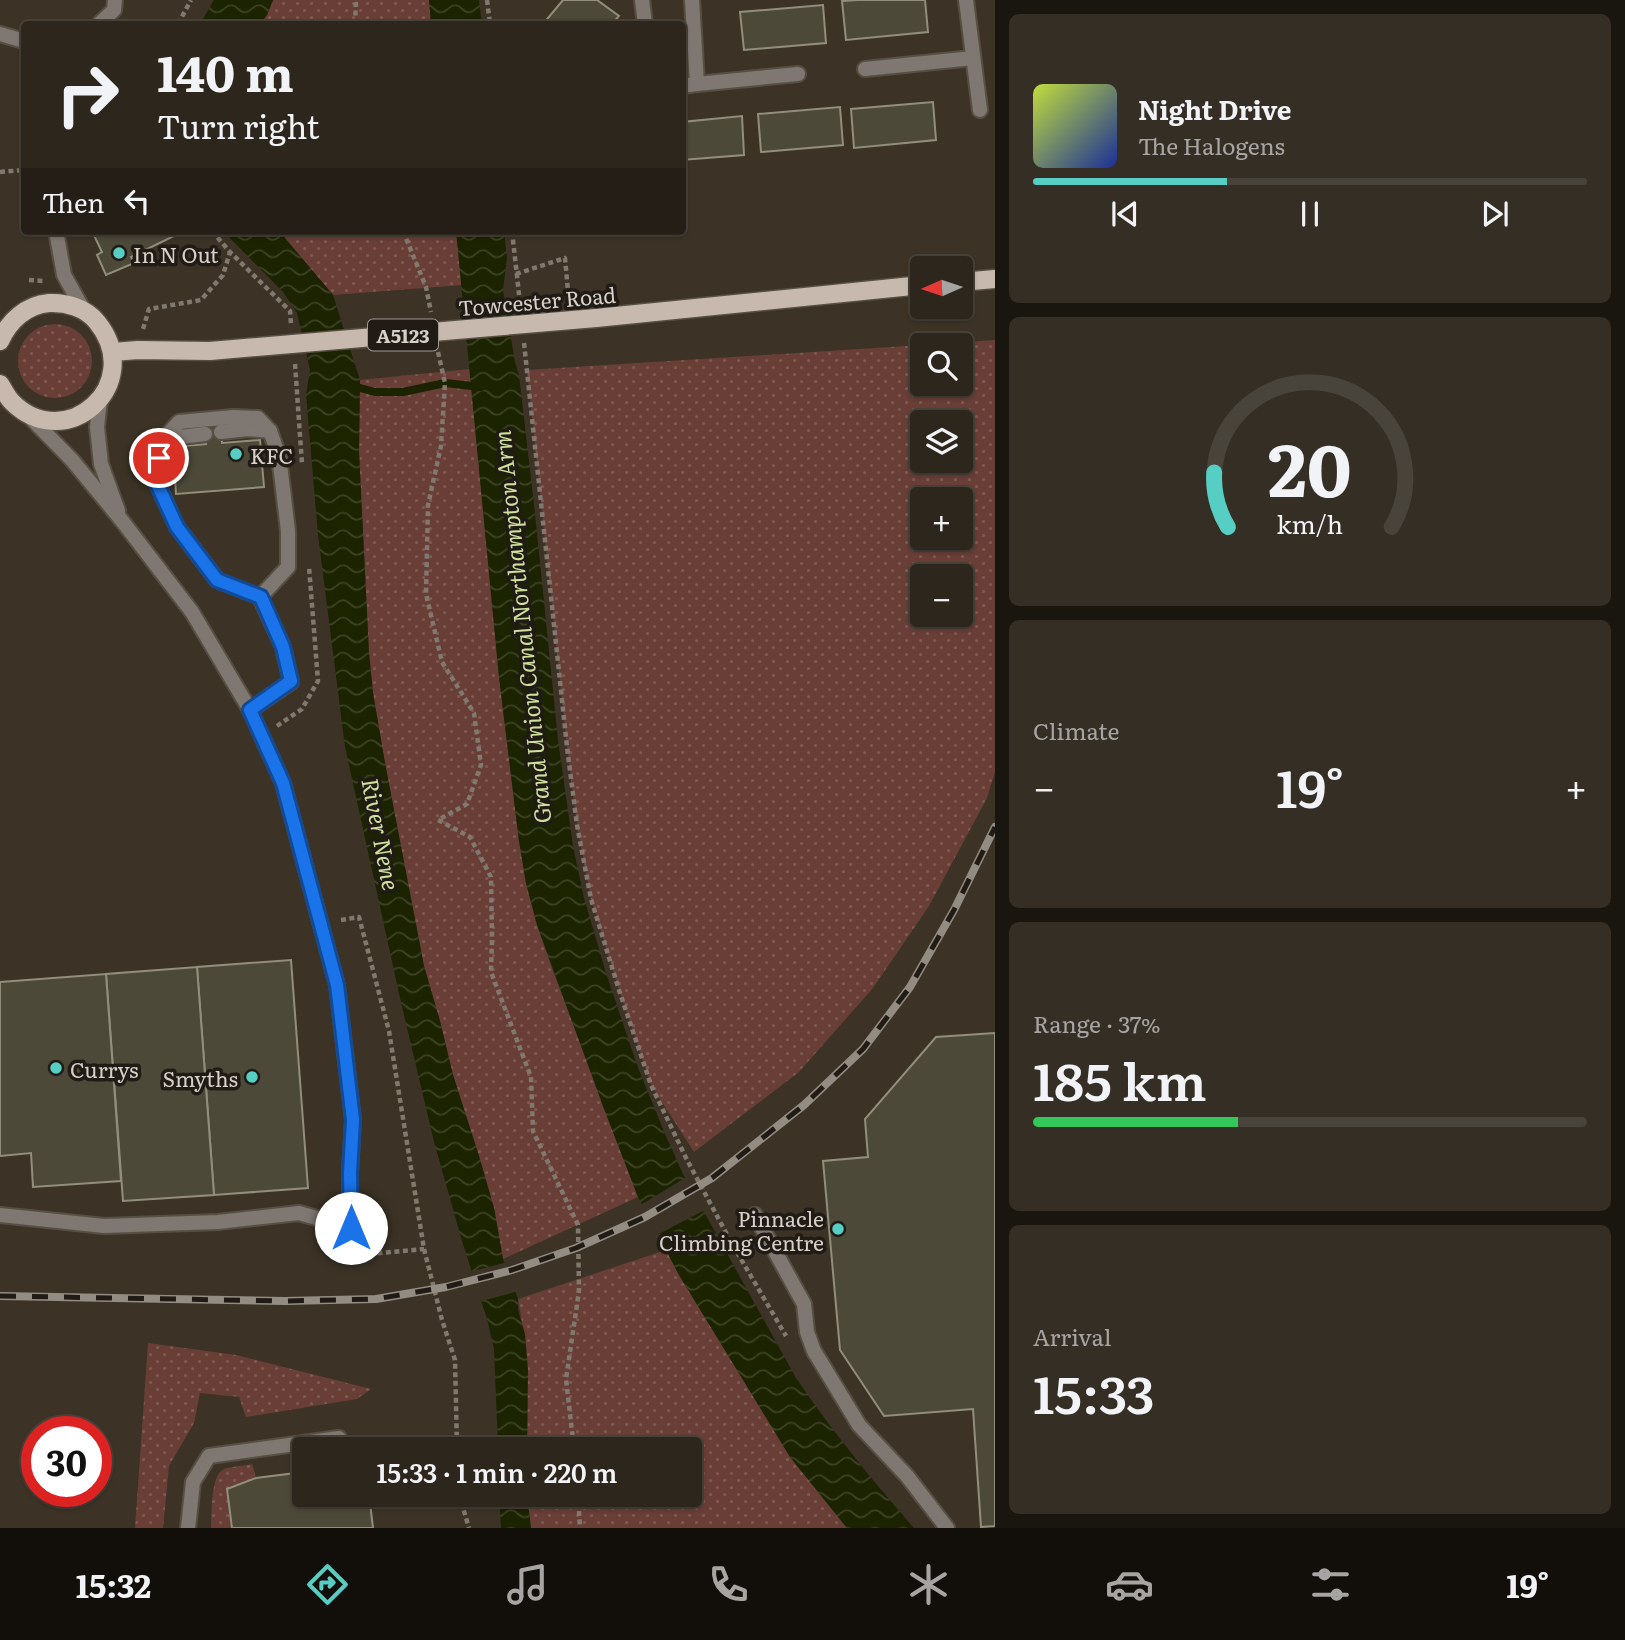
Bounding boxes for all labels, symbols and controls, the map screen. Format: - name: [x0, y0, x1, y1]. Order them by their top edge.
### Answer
- text: 140 m: [157, 34, 294, 107]
- icon: right: [42, 49, 133, 140]
- text: Night Drive: [1138, 89, 1292, 128]
- text: Turn right: [157, 101, 319, 149]
- text: The Halogens: [1138, 128, 1285, 162]
- text: Then: [42, 182, 104, 221]
- icon: left: [118, 182, 156, 220]
- icon: previous: [1106, 195, 1144, 233]
- icon: pause: [1291, 195, 1329, 233]
- icon: next: [1476, 195, 1514, 233]
- place label: In N Out: [133, 238, 219, 269]
- marker: In N Out: [111, 245, 127, 261]
- north arrow: [910, 256, 973, 318]
- map controls: [910, 256, 973, 627]
- street label: Towcester Road: [457, 278, 617, 322]
- road number: A5123: [368, 320, 438, 350]
- button: search: [910, 333, 973, 396]
- button: layers: [910, 410, 973, 473]
- text: 20: [1268, 412, 1352, 520]
- pin: [129, 428, 189, 488]
- water label: Grand Union Canal Northampton Arm: [483, 429, 559, 825]
- icon: arrive: [140, 439, 178, 477]
- place label: KFC: [250, 439, 293, 470]
- marker: KFC: [228, 446, 244, 462]
- button: +: [910, 487, 973, 550]
- text: km/h: [1277, 505, 1343, 542]
- button: −: [910, 564, 973, 627]
- text: Climate: [1033, 713, 1119, 747]
- text: 19°: [1276, 747, 1344, 824]
- text: −: [1033, 757, 1055, 814]
- text: +: [1565, 757, 1587, 814]
- water label: River Nene: [354, 775, 410, 893]
- text: Range · 37%: [1033, 1006, 1161, 1040]
- text: 185 km: [1033, 1040, 1207, 1117]
- place label: Currys: [70, 1053, 139, 1084]
- marker: Currys: [48, 1060, 64, 1076]
- place label: Smyths: [162, 1062, 238, 1093]
- marker: Smyths: [244, 1069, 260, 1085]
- position arrow: [314, 1191, 388, 1265]
- place label: Pinnacle Climbing Centre: [659, 1202, 824, 1257]
- marker: Pinnacle Climbing Centre: [830, 1221, 846, 1237]
- text: Arrival: [1033, 1319, 1112, 1353]
- text: 15:33: [1033, 1353, 1155, 1430]
- speed limit sign: 30: [21, 1416, 112, 1507]
- text: 15:33 · 1 min · 220 m: [377, 1452, 617, 1491]
- text: 15:32: [76, 1560, 151, 1608]
- icon: directions: [303, 1560, 352, 1609]
- icon: music: [503, 1560, 552, 1609]
- icon: phone: [704, 1560, 753, 1609]
- icon: climate: [904, 1560, 953, 1609]
- icon: car: [1105, 1560, 1154, 1609]
- icon: filters: [1306, 1560, 1355, 1609]
- text: 19°: [1506, 1560, 1549, 1608]

